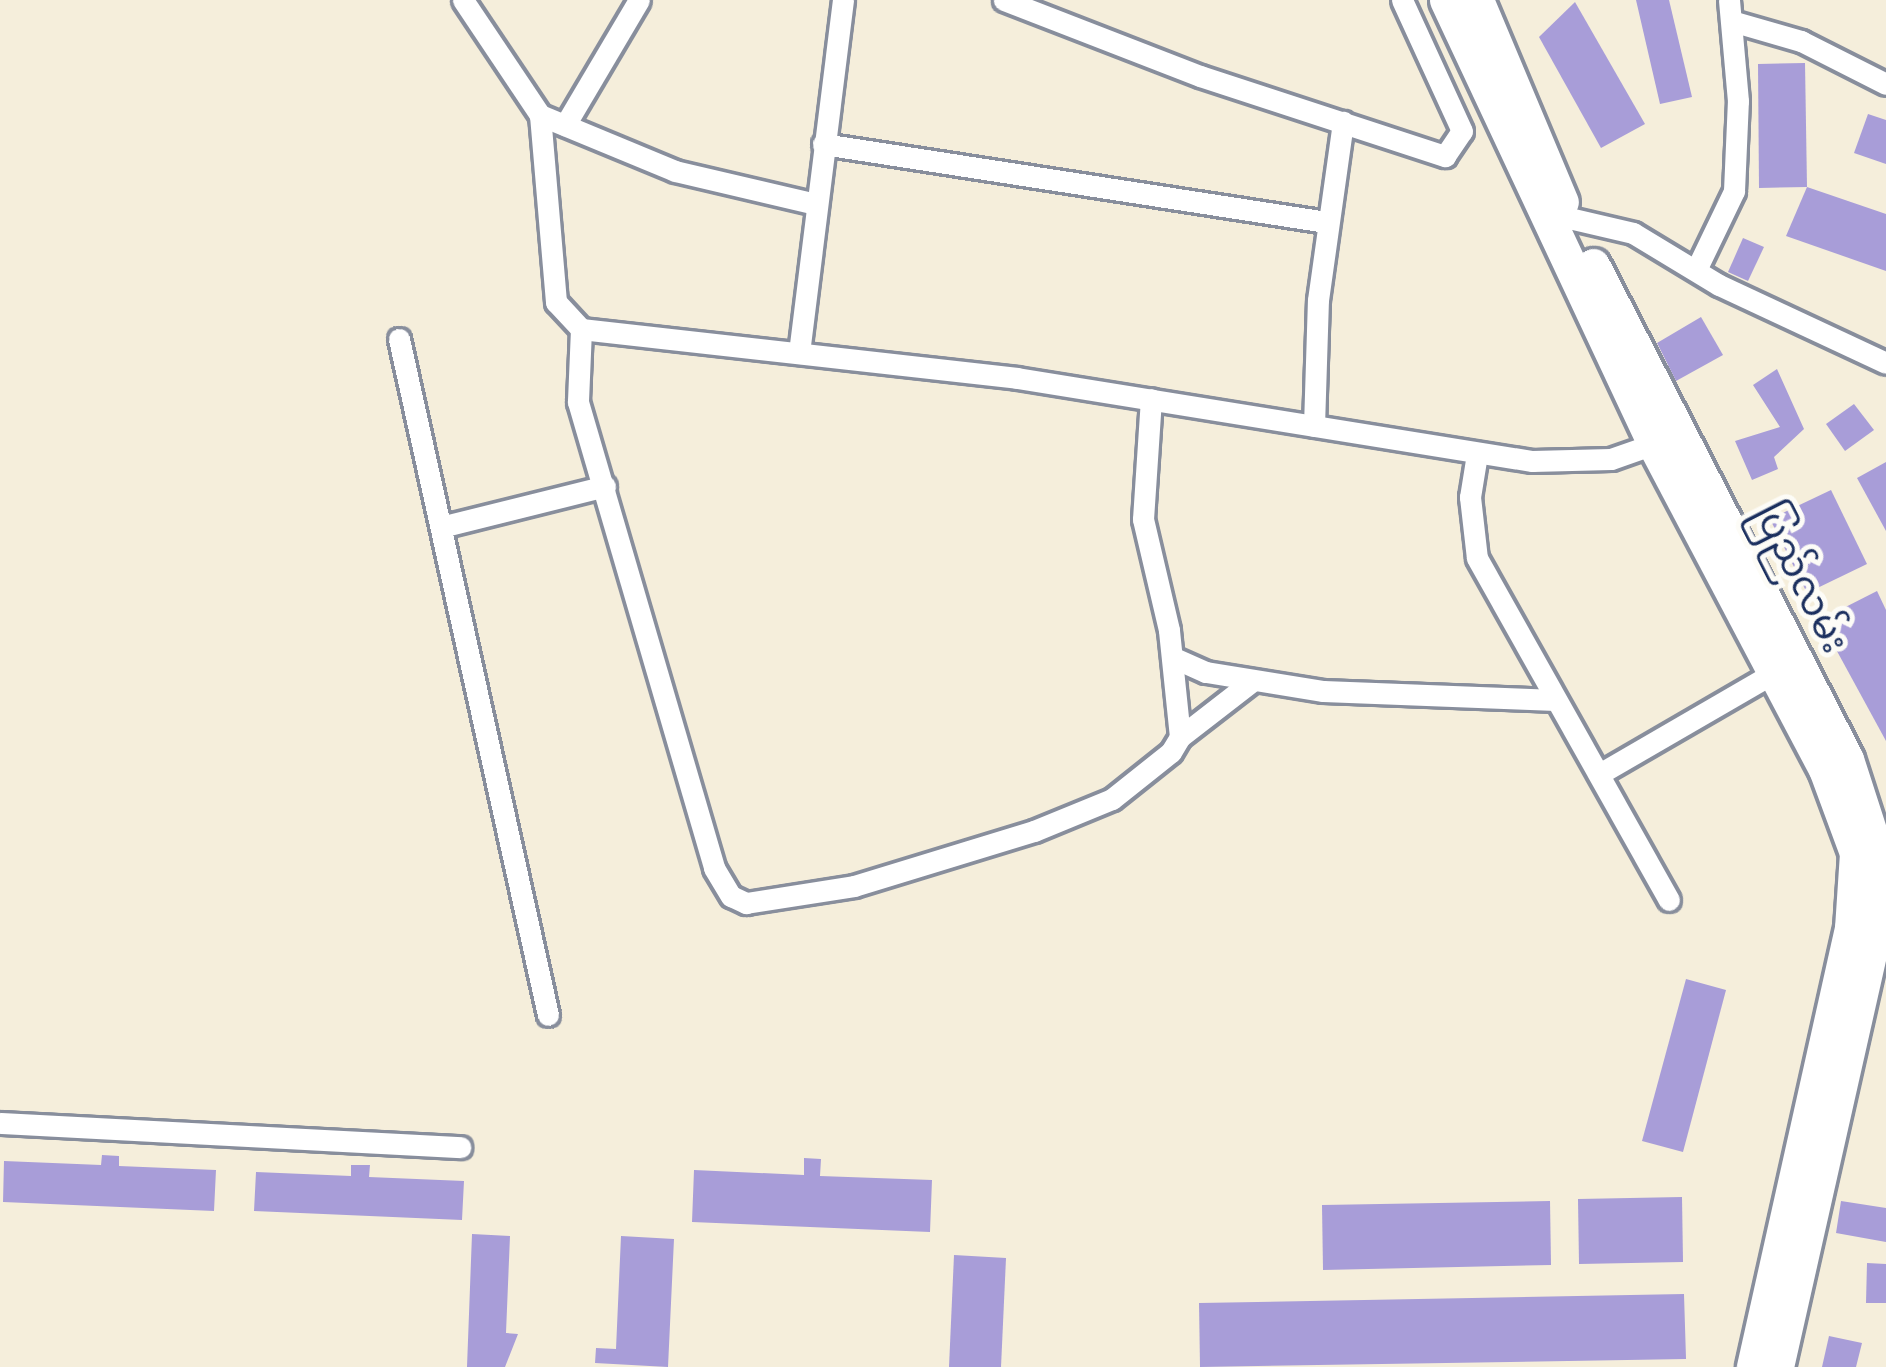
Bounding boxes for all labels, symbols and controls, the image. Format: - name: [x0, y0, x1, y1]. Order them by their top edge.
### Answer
- street label: ပြည်လမ်း: [1743, 495, 1859, 661]

